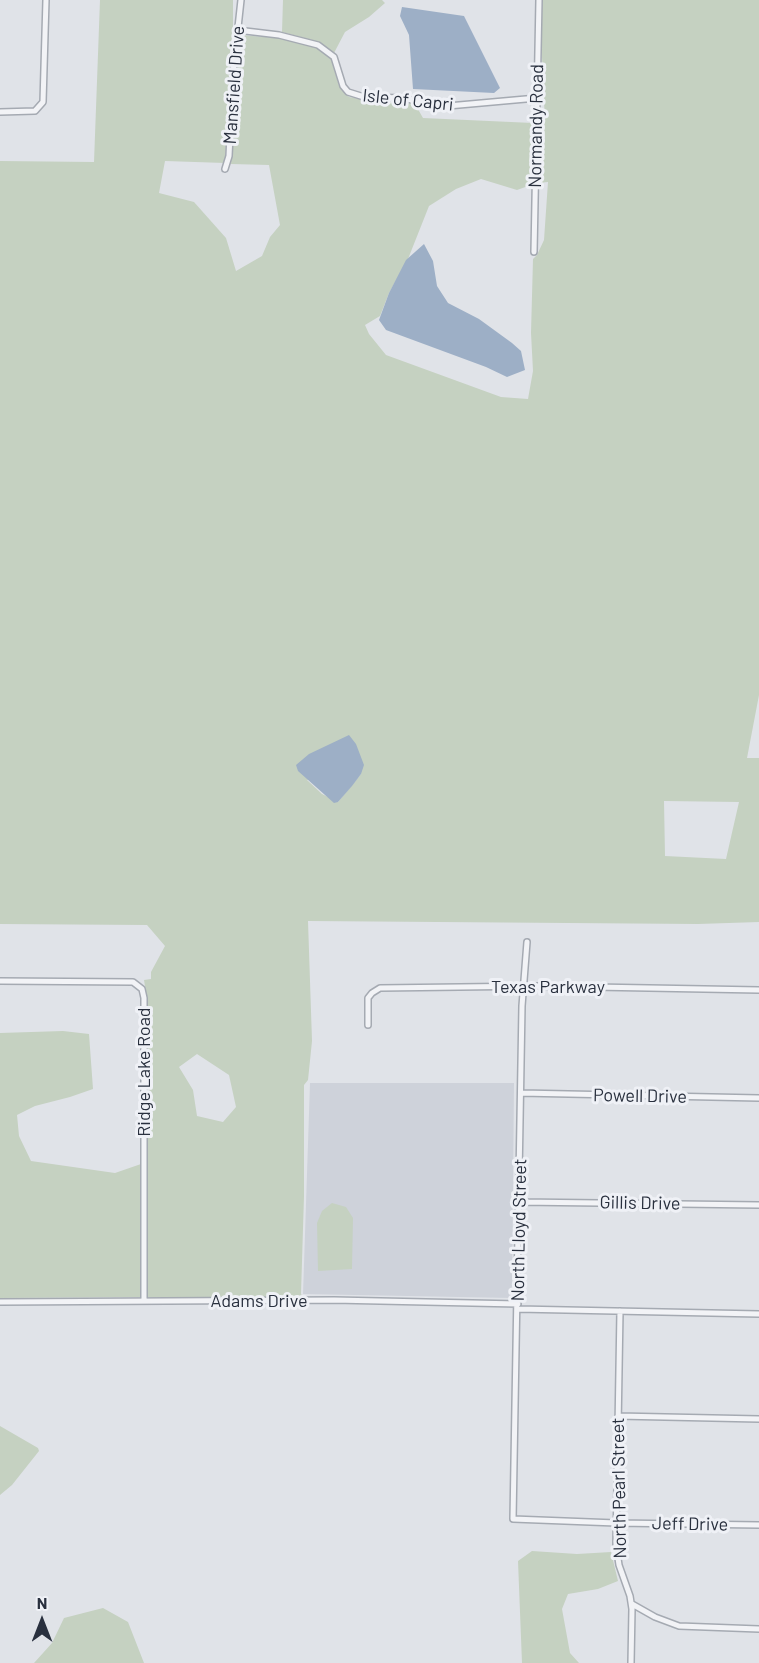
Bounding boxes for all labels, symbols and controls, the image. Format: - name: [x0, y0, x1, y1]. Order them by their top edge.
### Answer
- street label: Mansfield Drive: [219, 25, 249, 145]
- street label: Normandy Road: [524, 64, 548, 188]
- street label: Isle of Capri: [361, 84, 455, 116]
- street label: Texas Parkway: [491, 976, 605, 998]
- street label: Ridge Lake Road: [133, 1007, 155, 1137]
- street label: Powell Drive: [593, 1084, 687, 1108]
- street label: North Lloyd Street: [507, 1158, 531, 1302]
- street label: Gillis Drive: [599, 1191, 681, 1215]
- street label: Adams Drive: [211, 1290, 307, 1312]
- street label: North Pearl Street: [607, 1417, 631, 1559]
- street label: Jeff Drive: [652, 1513, 728, 1535]
- north arrow: [12, 1591, 72, 1651]
- text: N: [37, 1593, 47, 1612]

